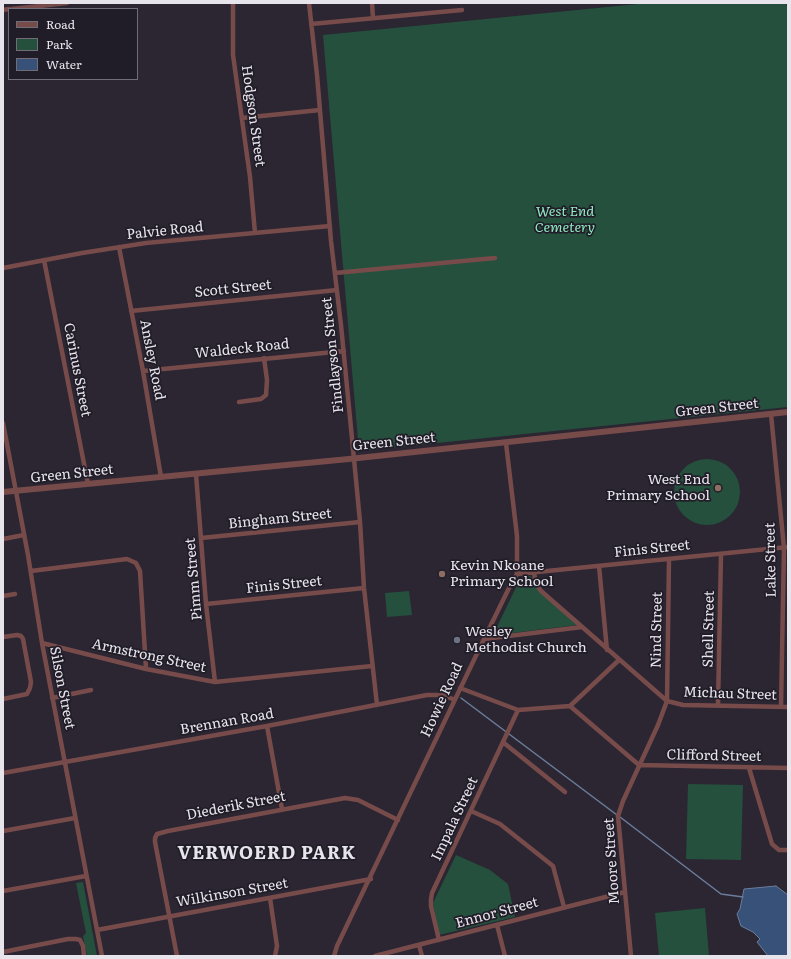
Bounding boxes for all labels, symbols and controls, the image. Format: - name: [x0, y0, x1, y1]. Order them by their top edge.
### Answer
- legend: [8, 8, 138, 80]
- text: Road: [46, 15, 75, 33]
- text: Park: [46, 35, 72, 53]
- text: Water: [46, 55, 82, 73]
- street label: Hodgson Street: [238, 64, 268, 168]
- park label: West End Cemetery: [535, 204, 595, 236]
- street label: Palvie Road: [126, 219, 204, 243]
- street label: Scott Street: [194, 277, 272, 301]
- street label: Findlayson Street: [319, 296, 347, 414]
- street label: Ansley Road: [136, 318, 168, 402]
- street label: Carinus Street: [60, 322, 94, 418]
- street label: Waldeck Road: [194, 336, 290, 362]
- street label: Green Street: [675, 395, 759, 421]
- street label: Green Street: [352, 429, 436, 455]
- street label: Green Street: [30, 461, 114, 487]
- place label: West End Primary School: [606, 472, 710, 504]
- marker: West End Primary School: [713, 483, 723, 493]
- street label: Bingham Street: [227, 505, 333, 533]
- street label: Lake Street: [762, 522, 780, 598]
- street label: Pimm Street: [182, 537, 206, 621]
- street label: Finis Street: [613, 537, 691, 561]
- place label: Kevin Nkoane Primary School: [450, 558, 554, 590]
- marker: Kevin Nkoane Primary School: [437, 569, 447, 579]
- street label: Finis Street: [245, 573, 323, 597]
- street label: Shell Street: [700, 590, 718, 668]
- street label: Nind Street: [648, 592, 666, 668]
- place label: Wesley Methodist Church: [465, 624, 587, 656]
- marker: Wesley Methodist Church: [452, 635, 462, 645]
- street label: Armstrong Street: [90, 636, 208, 676]
- street label: Silson Street: [46, 645, 78, 731]
- street label: Howie Road: [417, 660, 467, 740]
- street label: Michau Street: [683, 684, 777, 704]
- street label: Brennan Road: [179, 706, 275, 738]
- street label: Clifford Street: [666, 747, 762, 765]
- street label: Impala Street: [428, 774, 482, 864]
- street label: Diederik Street: [185, 788, 287, 824]
- street label: Moore Street: [601, 817, 623, 905]
- district label: VERWOERD PARK: [178, 843, 356, 865]
- street label: Wilkinson Street: [175, 875, 289, 911]
- street label: Ennor Street: [454, 894, 540, 932]

